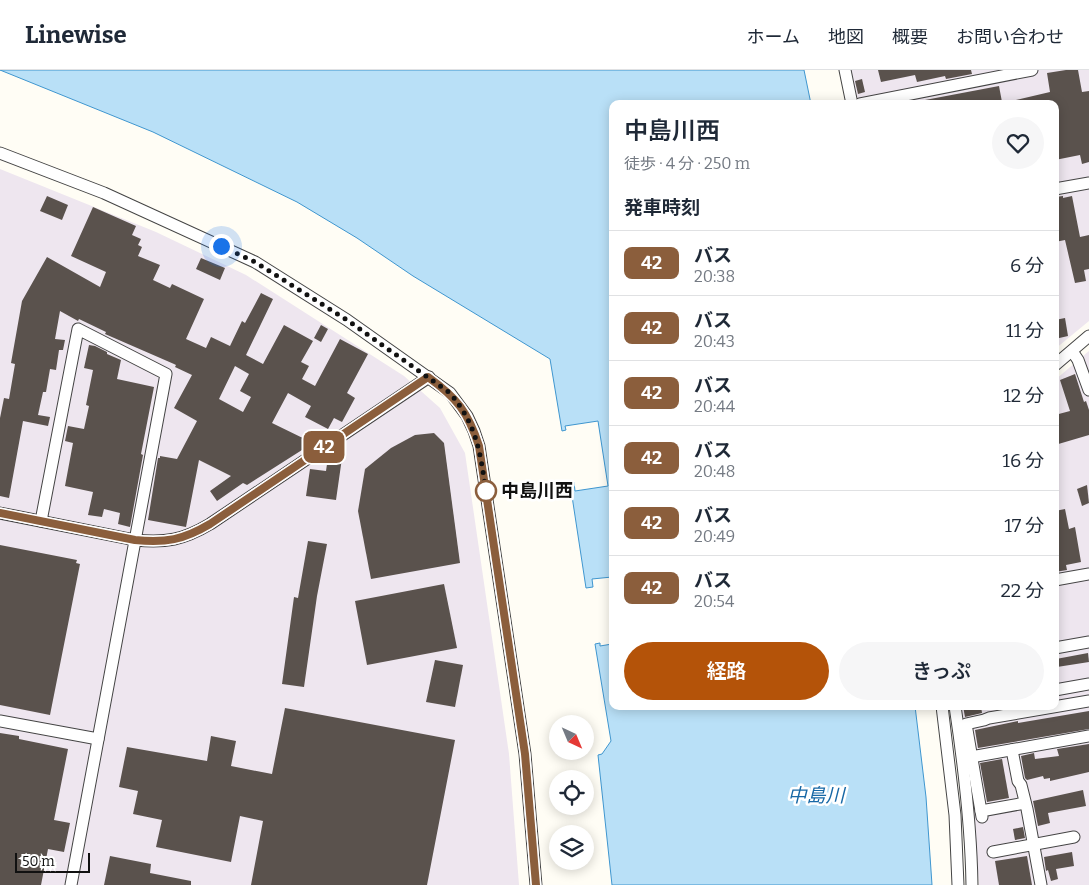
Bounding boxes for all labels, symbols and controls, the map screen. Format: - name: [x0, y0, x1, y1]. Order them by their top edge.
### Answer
- text: Linewise: [25, 21, 127, 49]
- text: ホーム: [747, 26, 800, 48]
- text: 地図: [828, 26, 864, 48]
- text: 概要: [892, 26, 928, 48]
- text: お問い合わせ: [956, 26, 1064, 48]
- text: 中島川西: [624, 117, 720, 145]
- button: heart: [992, 117, 1044, 169]
- text: 徒歩 · 4 分 · 250 m: [624, 154, 750, 173]
- text: 発車時刻: [624, 196, 700, 219]
- your location: [209, 234, 234, 259]
- text: バス: [694, 244, 732, 267]
- text: 42: [641, 252, 662, 274]
- text: 6 分: [1010, 254, 1044, 277]
- text: 20:38: [694, 267, 735, 286]
- text: バス: [694, 309, 732, 332]
- text: 42: [641, 317, 662, 339]
- text: 11 分: [1006, 319, 1044, 342]
- text: 20:43: [694, 332, 735, 351]
- text: バス: [694, 374, 732, 397]
- text: 42: [641, 382, 662, 404]
- text: 12 分: [1003, 384, 1044, 407]
- text: 20:44: [694, 397, 735, 416]
- line badge: 42: [302, 431, 346, 463]
- text: 42: [313, 436, 335, 458]
- text: バス: [694, 439, 732, 462]
- text: 42: [641, 447, 662, 469]
- text: 16 分: [1002, 449, 1044, 472]
- text: 20:48: [694, 462, 735, 481]
- marker: 中島川西: [475, 480, 497, 502]
- place label: 中島川西: [501, 480, 573, 502]
- text: バス: [694, 504, 732, 527]
- text: 42: [641, 512, 662, 534]
- text: 17 分: [1004, 514, 1044, 537]
- text: 20:49: [694, 527, 735, 546]
- text: バス: [694, 569, 732, 592]
- text: 42: [641, 577, 662, 599]
- text: 22 分: [1001, 579, 1044, 602]
- text: 20:54: [694, 592, 734, 611]
- button: 経路: [624, 642, 829, 700]
- button: きっぷ: [839, 642, 1044, 700]
- north arrow: [549, 715, 594, 760]
- map controls: [549, 715, 594, 870]
- button: locate: [549, 770, 594, 815]
- water label: 中島川: [787, 784, 846, 807]
- button: layers: [549, 825, 594, 870]
- scale bar: [15, 850, 90, 873]
- text: 50 m: [22, 853, 55, 870]

